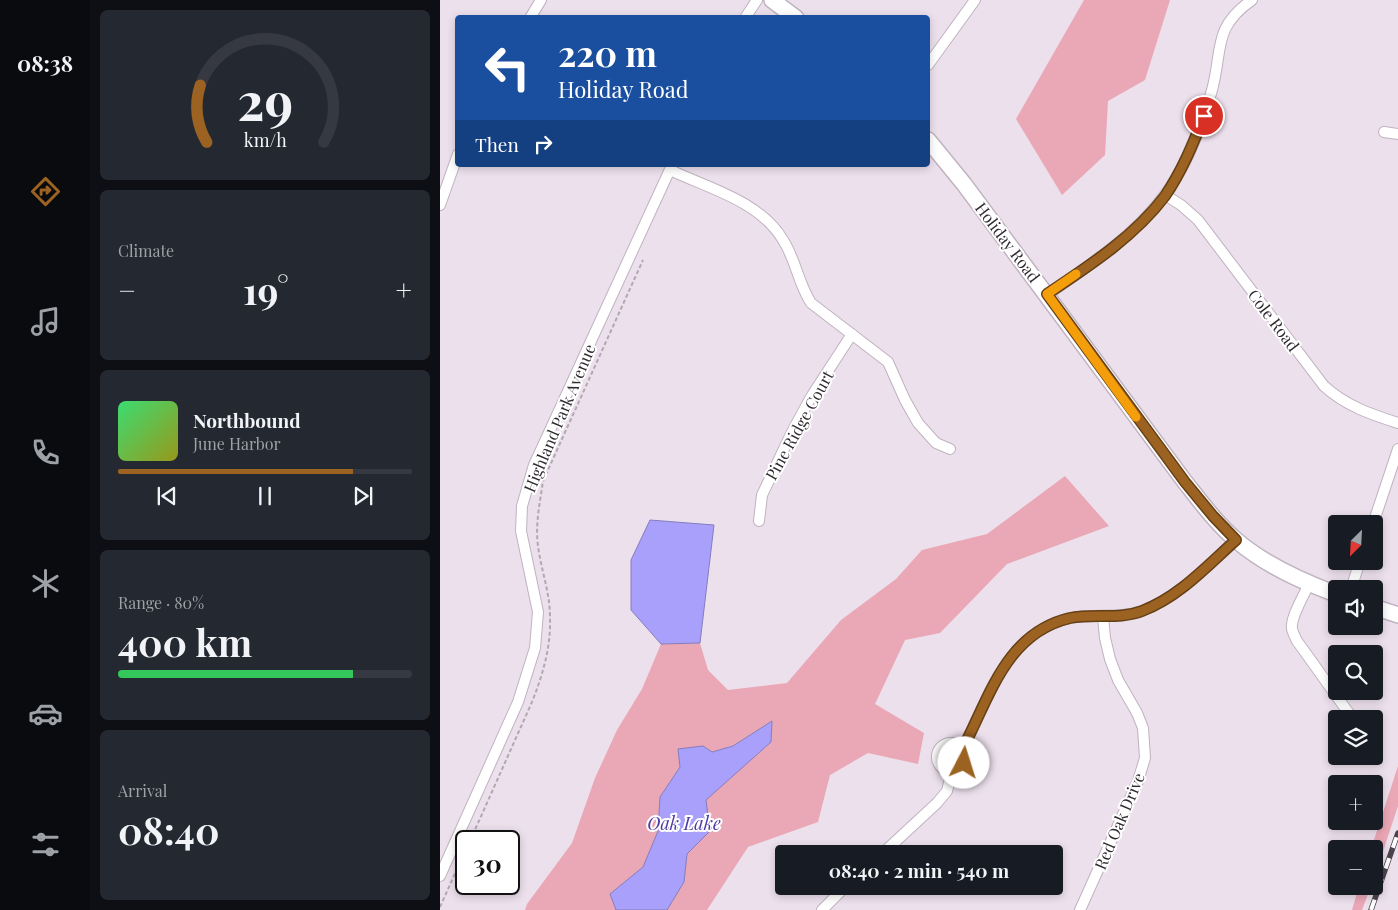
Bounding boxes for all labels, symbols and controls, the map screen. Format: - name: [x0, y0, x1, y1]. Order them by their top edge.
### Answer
- text: 220 m: [558, 29, 657, 76]
- icon: left: [475, 35, 540, 100]
- text: 08:38: [17, 48, 73, 78]
- text: 29: [237, 65, 293, 134]
- text: Holiday Road: [558, 74, 688, 104]
- pin: [1183, 95, 1225, 137]
- icon: arrive: [1190, 102, 1218, 130]
- text: km/h: [244, 128, 287, 151]
- icon: right: [529, 130, 557, 158]
- text: Then: [475, 131, 519, 157]
- icon: directions: [28, 174, 63, 209]
- street label: Holiday Road: [971, 198, 1045, 286]
- text: Climate: [118, 240, 174, 261]
- text: 19°: [243, 264, 289, 315]
- text: −: [118, 271, 136, 308]
- text: +: [396, 271, 412, 308]
- street label: Cole Road: [1244, 285, 1304, 355]
- icon: music: [28, 304, 63, 339]
- street label: Highland Park Avenue: [518, 341, 600, 495]
- street label: Pine Ridge Court: [760, 366, 838, 484]
- text: Northbound: [193, 407, 301, 433]
- text: June Harbor: [193, 433, 281, 454]
- icon: phone: [28, 435, 63, 470]
- icon: previous: [153, 482, 181, 510]
- icon: pause: [251, 482, 279, 510]
- icon: next: [349, 482, 377, 510]
- north arrow: [1328, 515, 1382, 570]
- map controls: [1328, 515, 1383, 895]
- icon: climate: [28, 566, 63, 601]
- button: sound: [1328, 580, 1383, 635]
- text: Range · 80%: [118, 592, 204, 613]
- text: 400 km: [118, 616, 252, 667]
- button: search: [1328, 645, 1383, 700]
- icon: car: [28, 696, 63, 731]
- button: layers: [1328, 710, 1383, 765]
- position arrow: [937, 736, 989, 788]
- street label: Red Oak Drive: [1089, 769, 1149, 873]
- button: +: [1328, 775, 1383, 830]
- text: Arrival: [118, 780, 167, 801]
- text: 08:40: [118, 804, 219, 855]
- water label: Oak Lake: [647, 811, 721, 835]
- icon: filters: [28, 827, 63, 862]
- speed limit sign: 30: [455, 830, 520, 895]
- button: −: [1328, 840, 1383, 895]
- text: 08:40 · 2 min · 540 m: [829, 857, 1009, 883]

